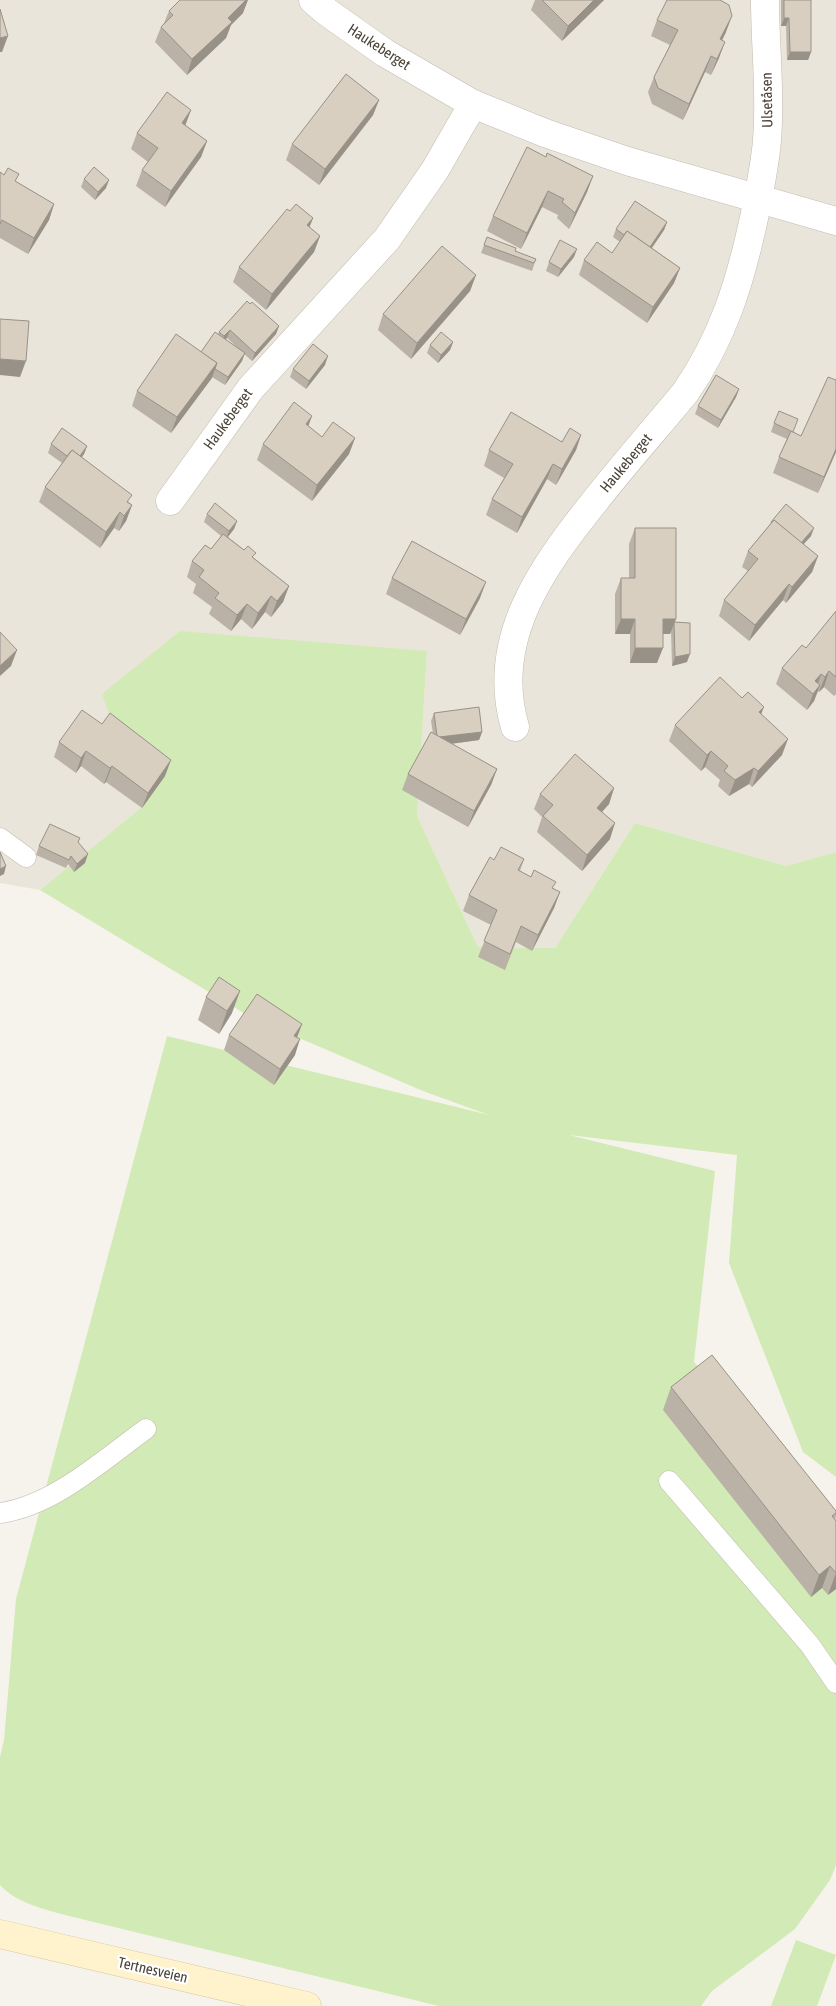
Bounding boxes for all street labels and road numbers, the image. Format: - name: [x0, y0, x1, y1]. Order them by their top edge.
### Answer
- street label: Haukeberget: [345, 20, 414, 73]
- street label: Ulsetåsen: [758, 72, 775, 128]
- street label: Haukeberget: [200, 385, 255, 453]
- street label: Haukeberget: [596, 430, 655, 495]
- street label: Tertnesveien: [117, 1953, 190, 1986]

